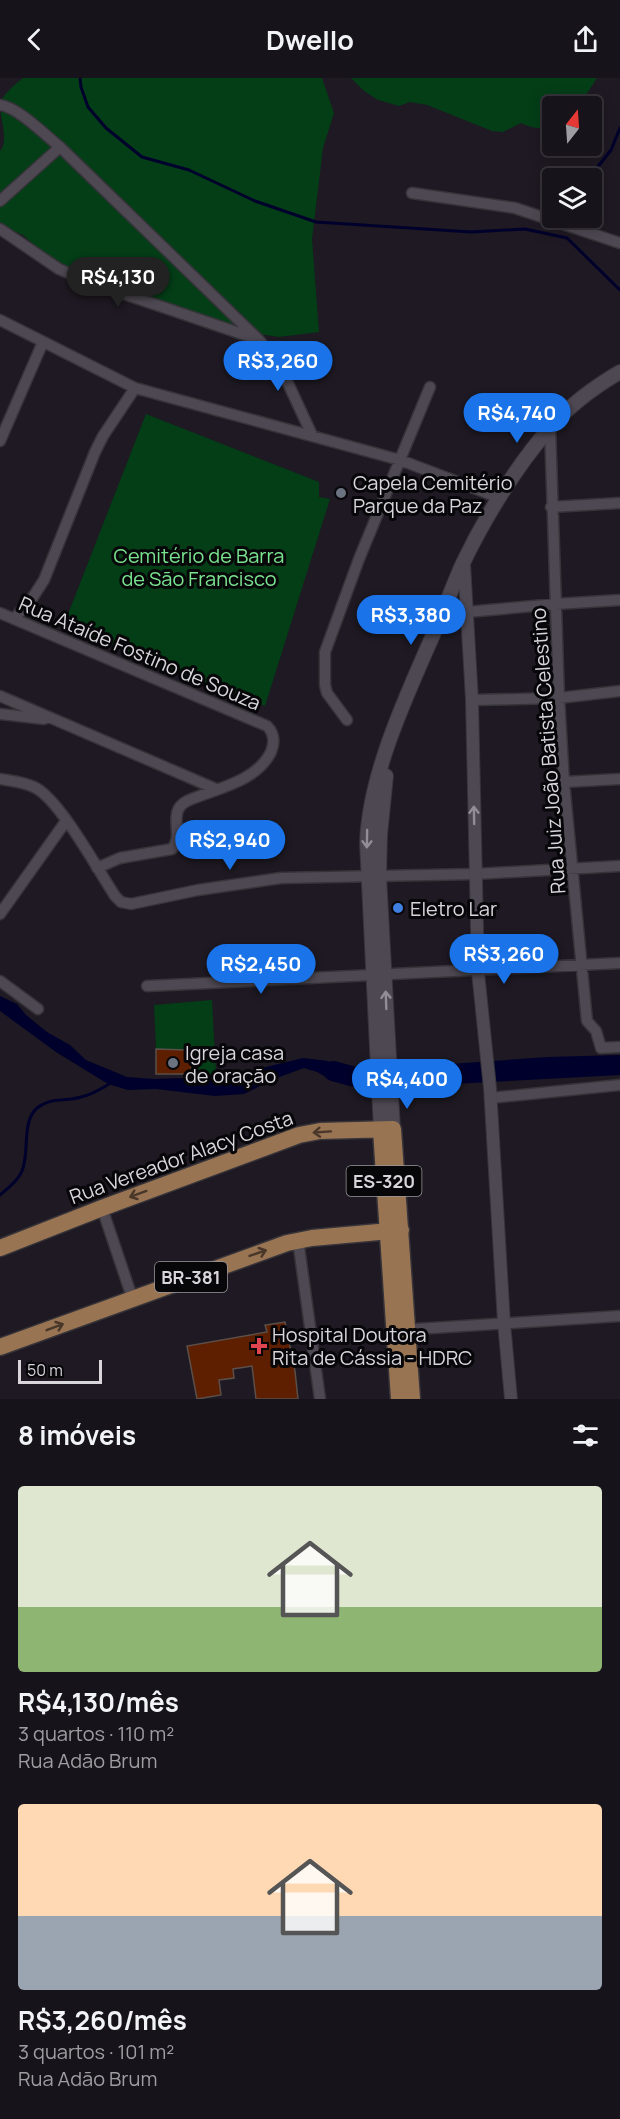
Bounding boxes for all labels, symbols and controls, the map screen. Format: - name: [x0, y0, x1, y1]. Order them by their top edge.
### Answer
- text: Dwello: [266, 21, 354, 58]
- icon: back: [18, 23, 51, 56]
- icon: share: [569, 23, 602, 56]
- north arrow: [542, 96, 602, 156]
- map controls: [542, 96, 602, 228]
- button: layers: [542, 168, 602, 228]
- pin: R$4,130: [63, 257, 173, 308]
- text: R$4,130: [81, 263, 155, 290]
- pin: R$3,260: [223, 341, 333, 392]
- text: R$3,260: [238, 347, 318, 374]
- pin: R$4,740: [462, 393, 572, 444]
- text: R$4,740: [478, 399, 556, 426]
- place label: Capela Cemitério Parque da Paz: [353, 469, 513, 519]
- marker: Capela Cemitério Parque da Paz: [334, 486, 348, 500]
- park label: Cemitério de Barra de São Francisco: [114, 542, 284, 592]
- street label: Rua Ataíde Fostino de Souza: [15, 590, 265, 716]
- pin: R$3,380: [356, 595, 466, 646]
- text: R$3,380: [371, 601, 451, 628]
- street label: Rua Juiz João Batista Celestino: [525, 607, 571, 895]
- one-way arrow: [468, 806, 480, 826]
- pin: R$2,940: [175, 820, 285, 871]
- text: R$2,940: [189, 826, 271, 853]
- one-way arrow: [361, 828, 373, 848]
- place label: Eletro Lar: [410, 895, 497, 922]
- marker: Eletro Lar: [391, 901, 405, 915]
- pin: R$3,260: [449, 934, 559, 985]
- text: R$3,260: [464, 940, 544, 967]
- pin: R$2,450: [206, 944, 316, 995]
- text: R$2,450: [221, 950, 301, 977]
- one-way arrow: [381, 991, 392, 1011]
- place label: Igreja casa de oração: [185, 1039, 284, 1089]
- marker: Igreja casa de oração: [166, 1056, 180, 1070]
- pin: R$4,400: [352, 1059, 462, 1110]
- text: R$4,400: [366, 1065, 448, 1092]
- street label: Rua Vereador Alacy Costa: [65, 1104, 297, 1210]
- one-way arrow: [313, 1126, 333, 1137]
- road number: ES-320: [346, 1166, 422, 1196]
- one-way arrow: [129, 1190, 148, 1201]
- one-way arrow: [248, 1247, 267, 1258]
- road number: BR-381: [155, 1262, 227, 1292]
- one-way arrow: [45, 1320, 64, 1331]
- place label: Hospital Doutora Rita de Cássia - HDRC: [272, 1321, 472, 1371]
- marker: Hospital Doutora Rita de Cássia - HDRC: [250, 1337, 268, 1355]
- scale bar: [18, 1357, 102, 1384]
- text: 50 m: [27, 1359, 63, 1381]
- text: 8 imóveis: [18, 1417, 136, 1453]
- icon: filters: [569, 1419, 602, 1452]
- icon: home: [256, 1525, 364, 1633]
- text: R$4,130/mês: [18, 1684, 179, 1720]
- text: 3 quartos · 110 m²: [18, 1720, 174, 1747]
- text: Rua Adão Brum: [18, 1747, 157, 1774]
- icon: home: [256, 1843, 364, 1951]
- text: R$3,260/mês: [18, 2002, 187, 2038]
- text: 3 quartos · 101 m²: [18, 2038, 174, 2065]
- text: Rua Adão Brum: [18, 2065, 157, 2092]

